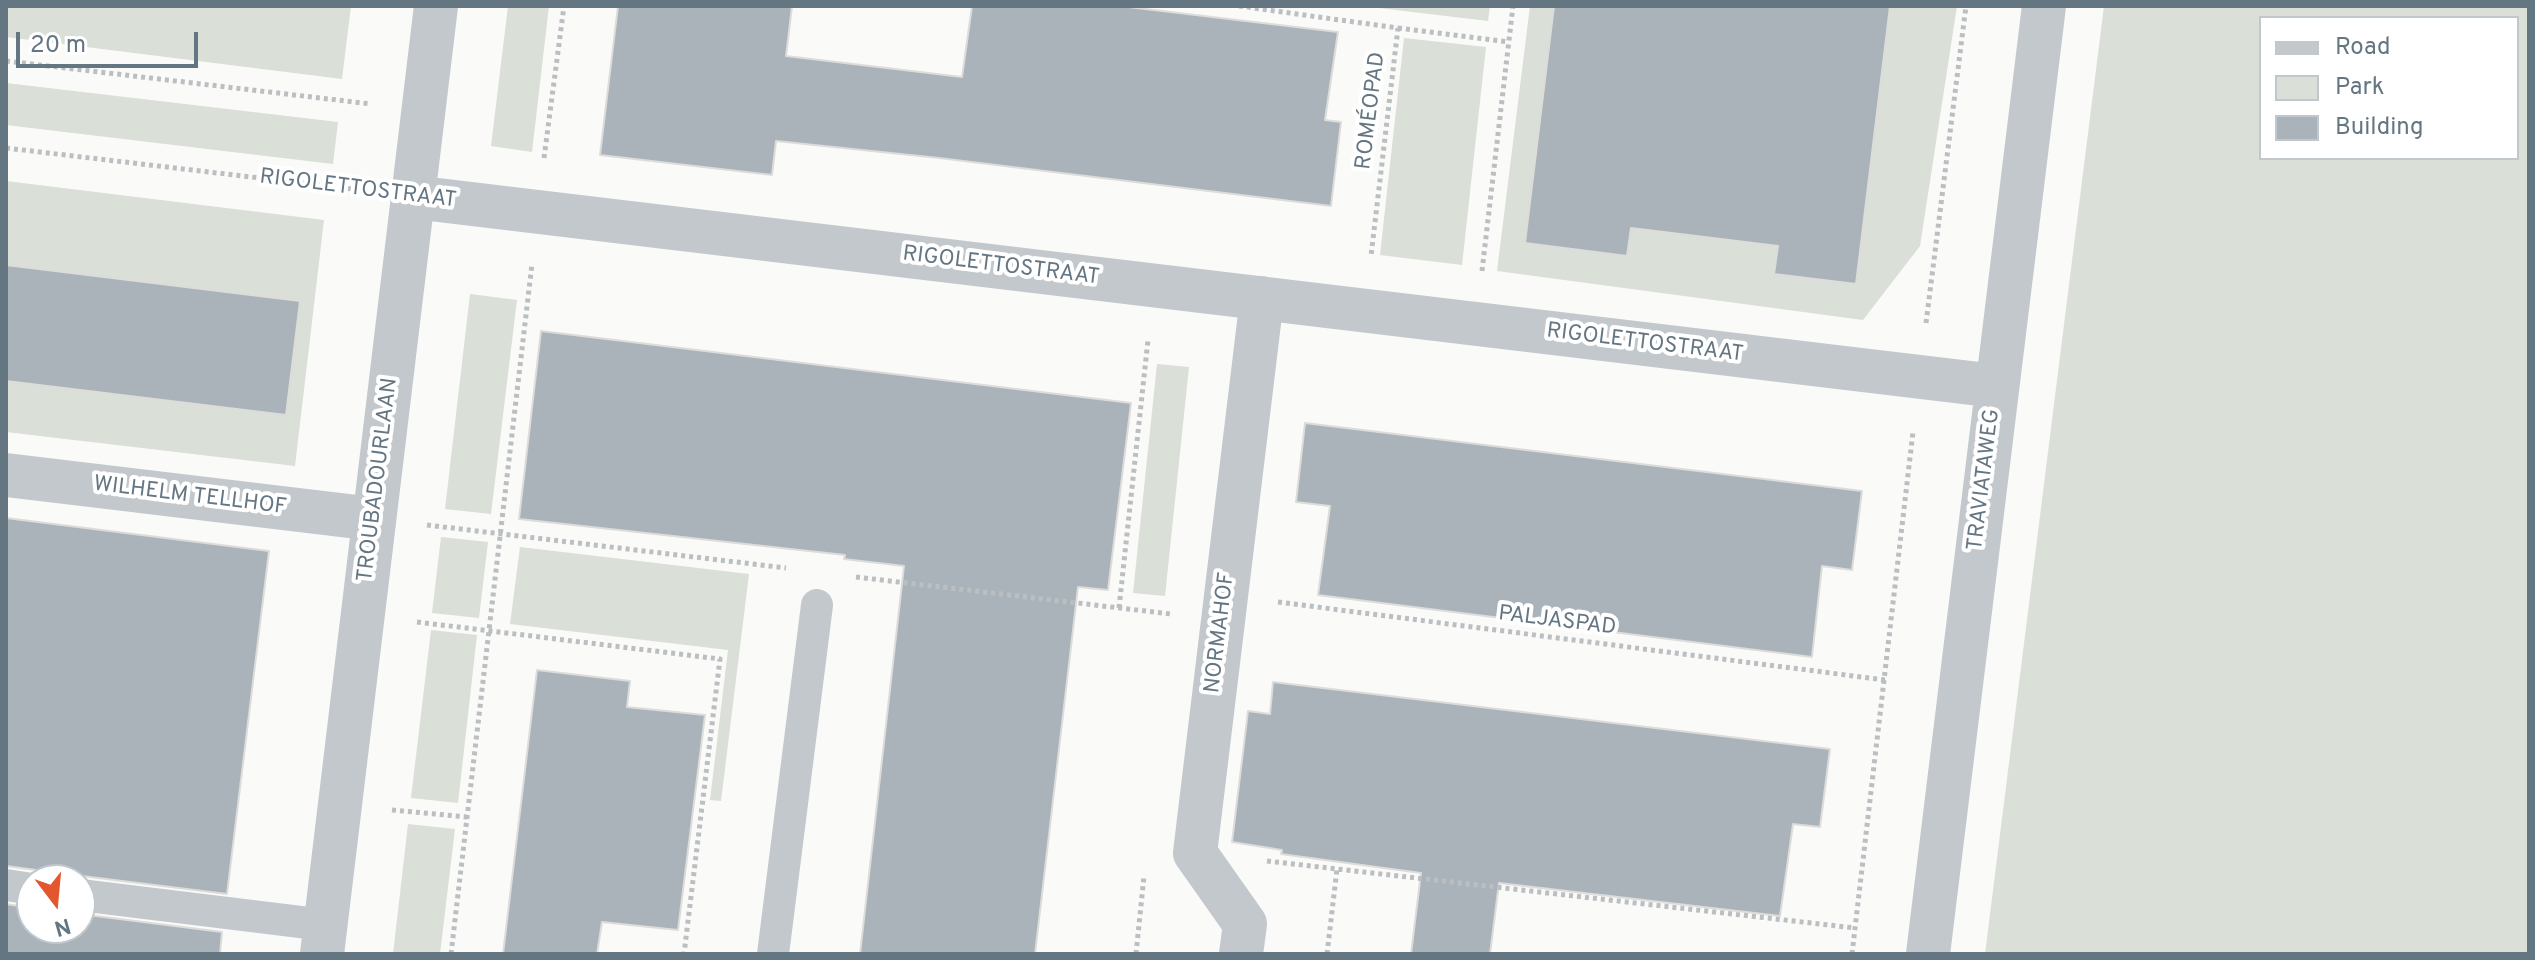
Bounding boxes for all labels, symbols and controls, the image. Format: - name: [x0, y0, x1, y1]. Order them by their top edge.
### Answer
- scale bar: [20, 16, 202, 66]
- legend: [2259, 16, 2519, 160]
- text: 20 m: [30, 31, 86, 61]
- text: Road: [2335, 33, 2391, 63]
- street label: ROMÉOPAD: [1352, 51, 1392, 171]
- text: Park: [2335, 73, 2385, 103]
- text: Building: [2335, 113, 2424, 143]
- street label: RIGOLETTOSTRAAT: [258, 165, 458, 215]
- street label: RIGOLETTOSTRAAT: [901, 242, 1101, 292]
- street label: RIGOLETTOSTRAAT: [1545, 319, 1745, 369]
- street label: TROUBADOURLAAN: [353, 376, 405, 584]
- street label: TRAVIATAWEG: [1963, 408, 2007, 552]
- street label: WILHELM TELLHOF: [92, 472, 288, 522]
- street label: NORMAHOF: [1200, 571, 1242, 695]
- street label: PALJASPAD: [1497, 602, 1617, 642]
- north arrow: [16, 864, 96, 944]
- text: N: [51, 910, 74, 941]

